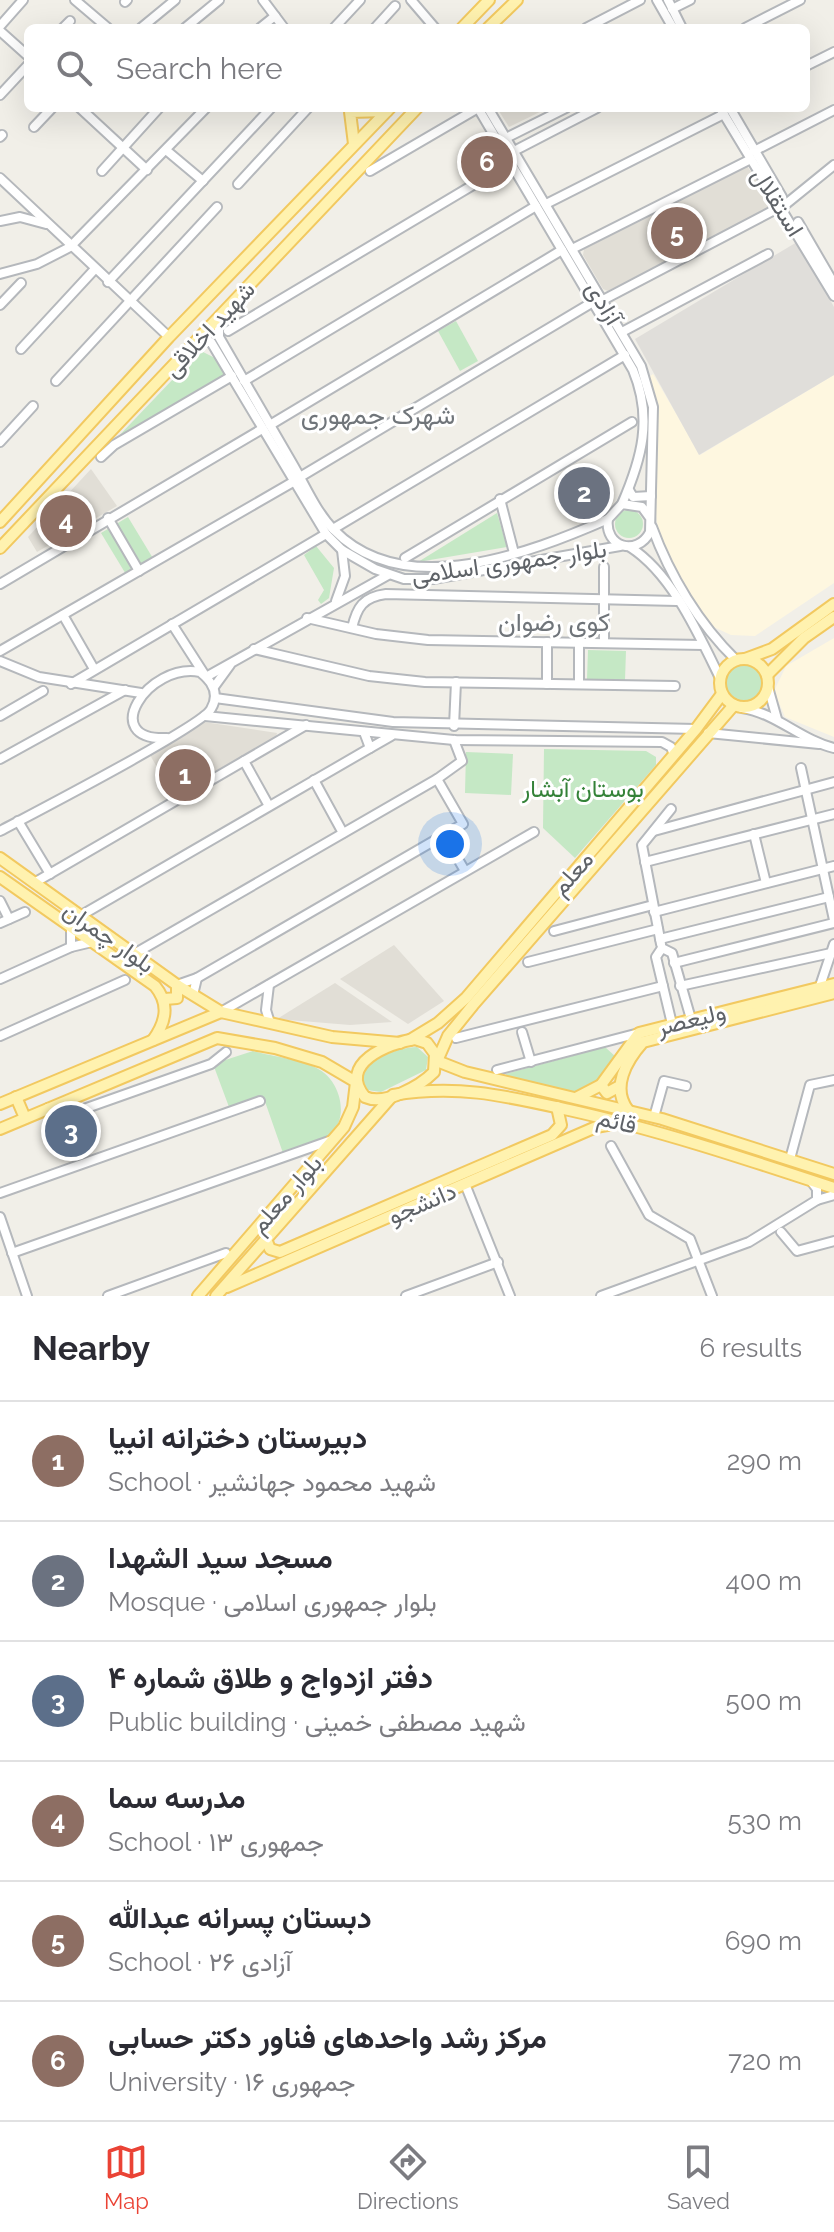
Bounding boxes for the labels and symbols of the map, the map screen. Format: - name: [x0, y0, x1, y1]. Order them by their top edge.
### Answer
- pin: 6: [461, 132, 513, 192]
- street label: استقلال: [746, 162, 810, 242]
- pin: 5: [651, 203, 703, 263]
- street label: شهید اخلاقی: [157, 275, 262, 384]
- street label: آزادی: [579, 276, 630, 333]
- district label: شهرک جمهوری: [301, 400, 455, 431]
- pin: 2: [558, 463, 610, 523]
- pin: 4: [40, 491, 92, 551]
- street label: بلوار جمهوری اسلامی: [410, 534, 609, 591]
- district label: کوی رضوان: [498, 607, 610, 638]
- pin: 1: [159, 745, 211, 805]
- park label: بوستان آبشار: [521, 774, 644, 804]
- your location: [430, 824, 470, 864]
- street label: معلم: [545, 845, 601, 902]
- street label: بلوار چمران: [57, 895, 160, 981]
- street label: ولیعصر: [653, 996, 729, 1043]
- pin: 3: [45, 1101, 97, 1161]
- street label: قائم: [594, 1102, 640, 1142]
- street label: بلوار معلم: [244, 1149, 330, 1241]
- street label: دانشجو: [384, 1176, 461, 1231]

